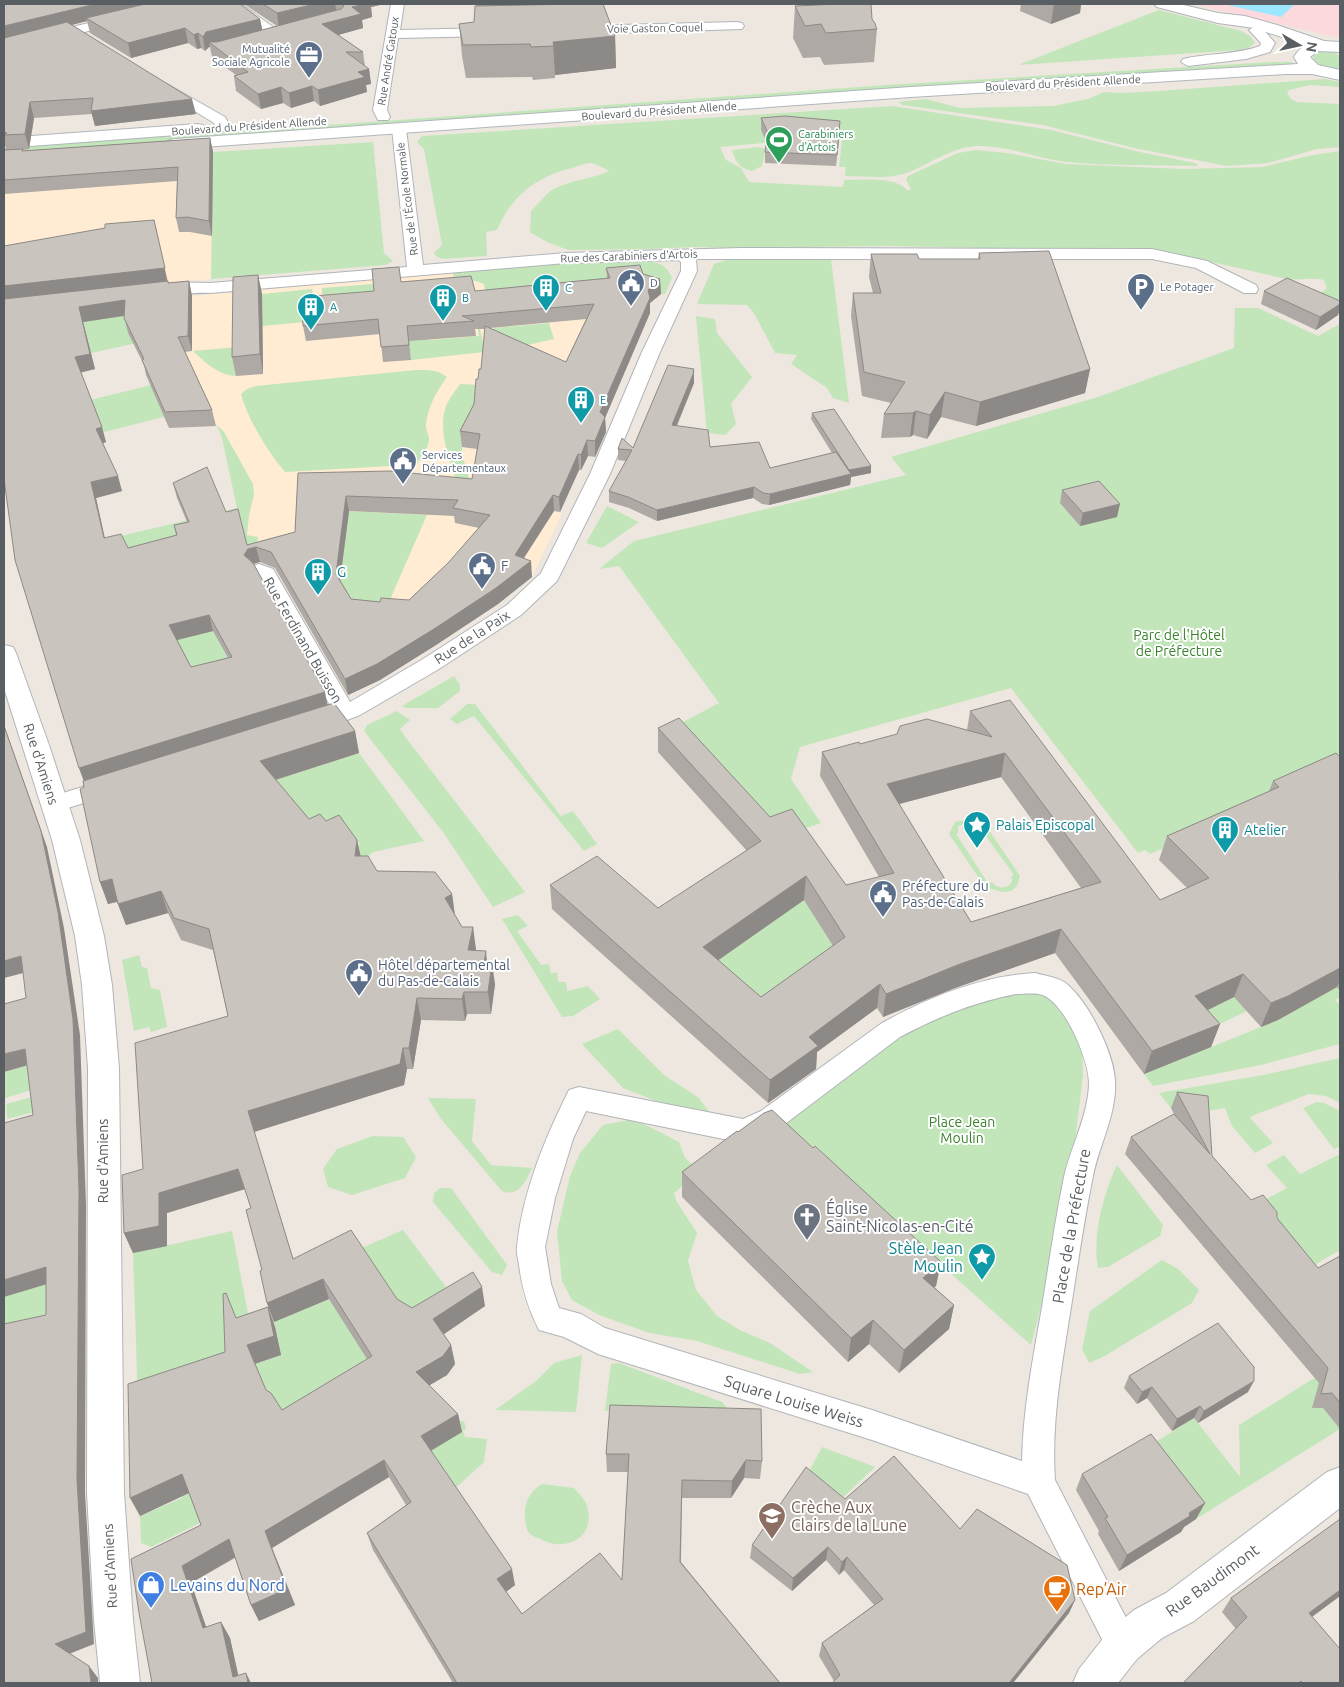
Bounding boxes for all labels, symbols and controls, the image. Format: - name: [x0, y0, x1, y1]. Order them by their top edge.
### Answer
- street label: Rue André Gatoux: [375, 15, 401, 106]
- north arrow: [1274, 20, 1324, 70]
- street label: Voie Gaston Coquel: [607, 21, 703, 35]
- office icon: Mutualité Sociale Agricole: [294, 40, 324, 79]
- text: N: [1303, 41, 1321, 53]
- place label: Mutualité Sociale Agricole: [212, 43, 290, 68]
- street label: Boulevard du Président Allende: [985, 73, 1141, 93]
- street label: Boulevard du Président Allende: [581, 100, 737, 122]
- street label: Boulevard du Président Allende: [171, 115, 327, 137]
- sports icon: Carabiniers d'Artois: [764, 125, 794, 164]
- place label: Carabiniers d'Artois: [798, 128, 854, 153]
- street label: Rue de l'École Normale: [393, 142, 420, 256]
- street label: Rue des Carabiniers d'Artois: [560, 248, 698, 264]
- public building icon: D: [616, 268, 646, 307]
- parking icon: Le Potager: [1126, 272, 1156, 311]
- building icon: C: [531, 273, 561, 312]
- place label: D: [650, 277, 658, 289]
- place label: Le Potager: [1160, 281, 1214, 293]
- place label: C: [565, 282, 572, 294]
- building icon: B: [428, 283, 458, 322]
- building icon: A: [296, 292, 326, 331]
- place label: B: [462, 292, 469, 304]
- place label: A: [330, 301, 338, 313]
- building icon: E: [566, 385, 596, 424]
- place label: E: [600, 394, 606, 406]
- public building icon: Services Départementaux: [388, 446, 418, 485]
- place label: Services Départementaux: [422, 449, 507, 474]
- public building icon: F: [467, 551, 497, 590]
- building icon: G: [303, 557, 333, 596]
- place label: F: [501, 558, 508, 574]
- place label: G: [337, 564, 346, 580]
- street label: Rue Ferdinand Buisson: [260, 574, 346, 706]
- street label: Rue de la Paix: [431, 607, 513, 667]
- park label: Parc de l'Hôtel de Préfecture: [1133, 627, 1225, 659]
- street label: Rue d'Amiens: [20, 721, 62, 807]
- place icon: Palais Episcopal: [962, 810, 992, 849]
- building icon: Atelier: [1210, 815, 1240, 854]
- place label: Palais Episcopal: [996, 817, 1095, 833]
- place label: Atelier: [1244, 822, 1287, 838]
- place label: Préfecture du Pas-de-Calais: [902, 878, 989, 910]
- public building icon: Préfecture du Pas-de-Calais: [868, 879, 898, 918]
- place label: Hôtel départemental du Pas-de-Calais: [378, 957, 510, 989]
- public building icon: Hôtel départemental du Pas-de-Calais: [344, 958, 374, 997]
- park label: Place Jean Moulin: [929, 1114, 995, 1146]
- street label: Rue d'Amiens: [95, 1119, 111, 1203]
- street label: Place de la Préfecture: [1049, 1147, 1093, 1305]
- place label: Église Saint-Nicolas-en-Cité: [826, 1197, 974, 1235]
- church icon: Église Saint-Nicolas-en-Cité: [792, 1202, 822, 1241]
- place label: Stèle Jean Moulin: [889, 1239, 963, 1275]
- place icon: Stèle Jean Moulin: [967, 1242, 997, 1281]
- street label: Square Louise Weiss: [722, 1371, 866, 1431]
- place label: Crèche Aux Clairs de la Lune: [791, 1498, 907, 1534]
- school or university icon: Crèche Aux Clairs de la Lune: [757, 1501, 787, 1540]
- street label: Rue d'Amiens: [100, 1523, 120, 1609]
- street label: Rue Baudimont: [1162, 1540, 1263, 1620]
- shop icon: Levains du Nord: [136, 1570, 166, 1609]
- cafe icon: Rep’Air: [1042, 1574, 1072, 1613]
- place label: Levains du Nord: [170, 1576, 285, 1594]
- place label: Rep’Air: [1076, 1580, 1127, 1598]

